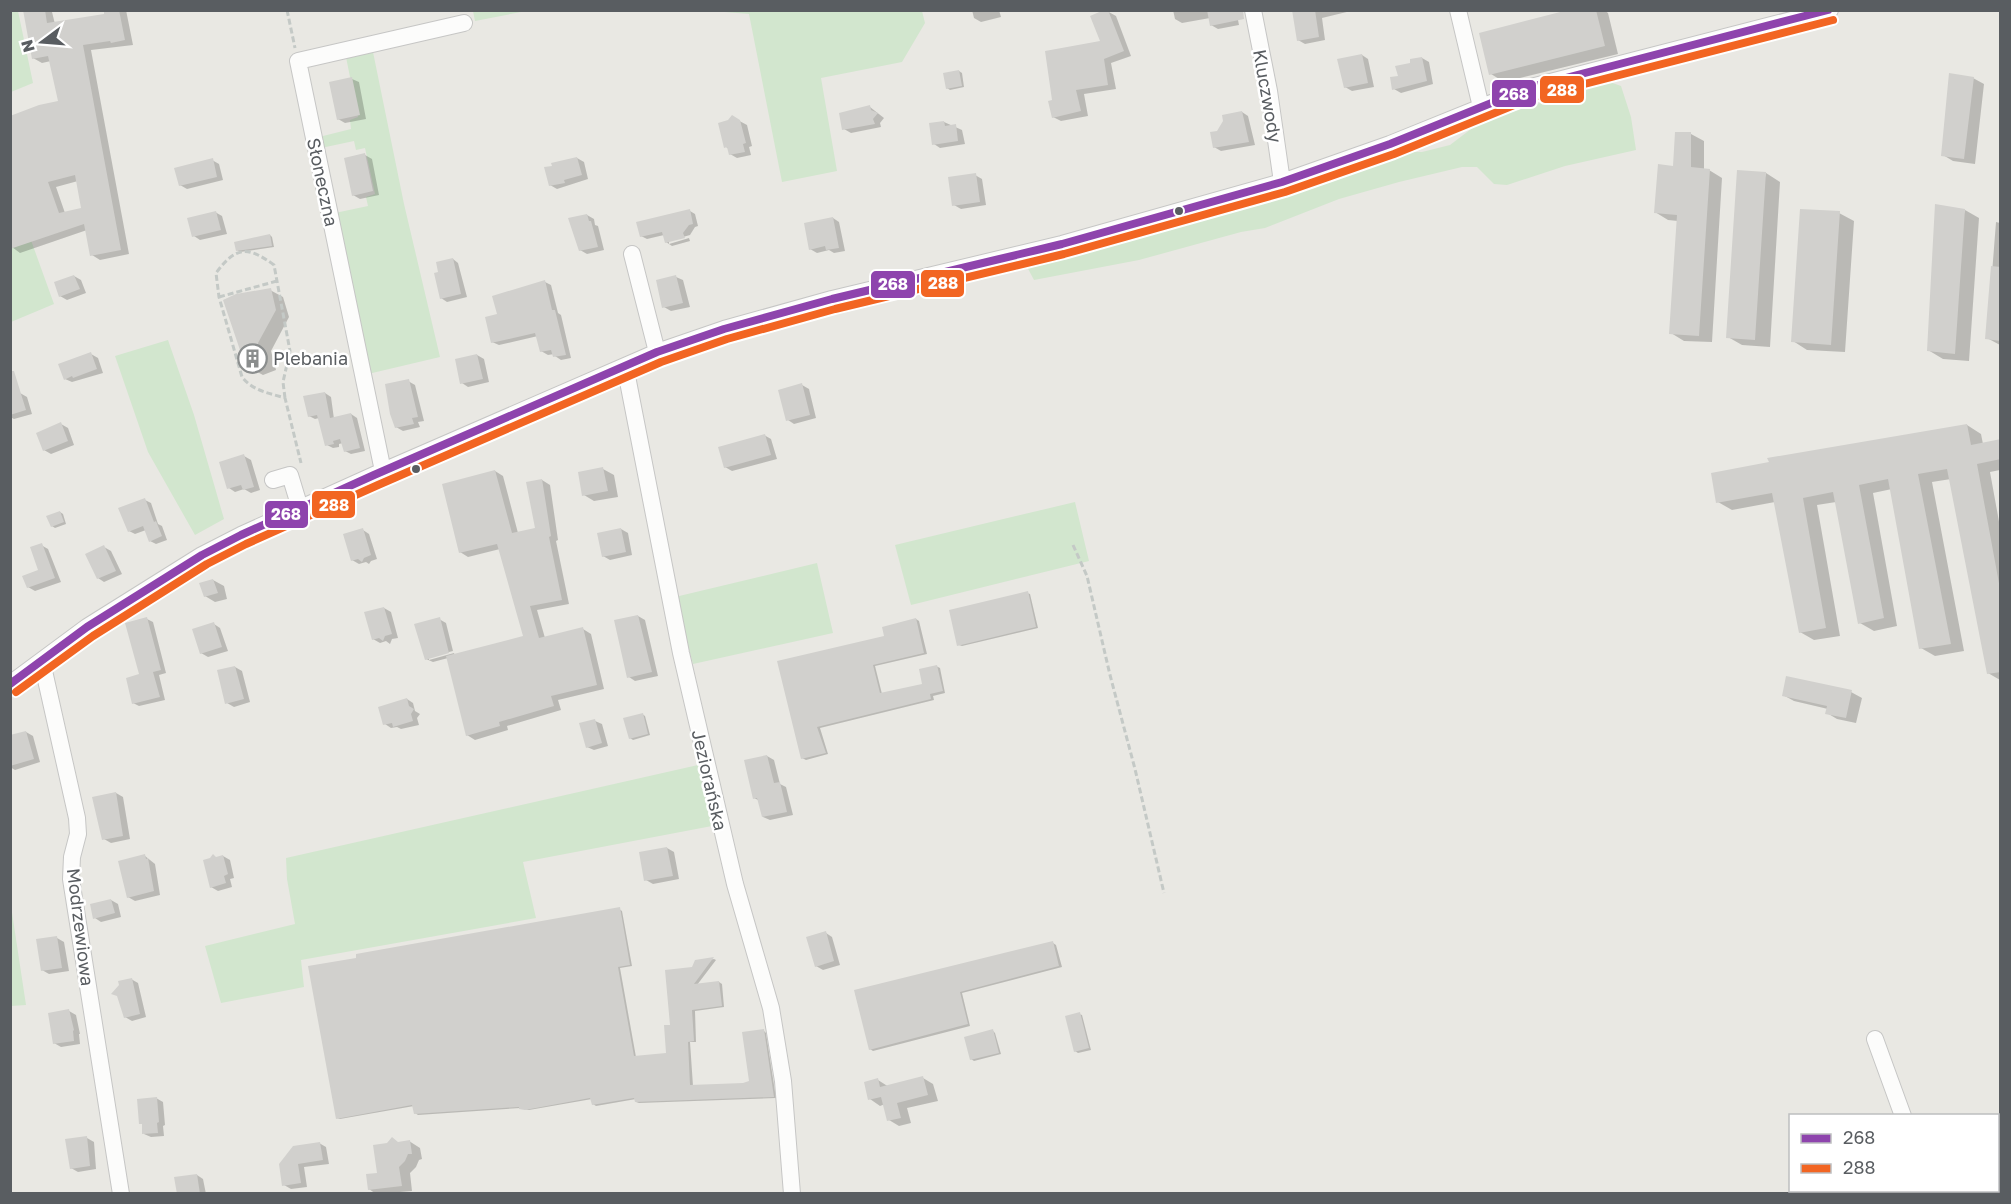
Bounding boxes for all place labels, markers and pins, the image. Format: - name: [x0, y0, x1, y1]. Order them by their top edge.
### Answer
- unlabelled marker: [1173, 205, 1185, 217]
- building icon: Plebania: [236, 342, 268, 374]
- place label: Plebania: [273, 347, 348, 369]
- unlabelled marker: [410, 463, 422, 475]

